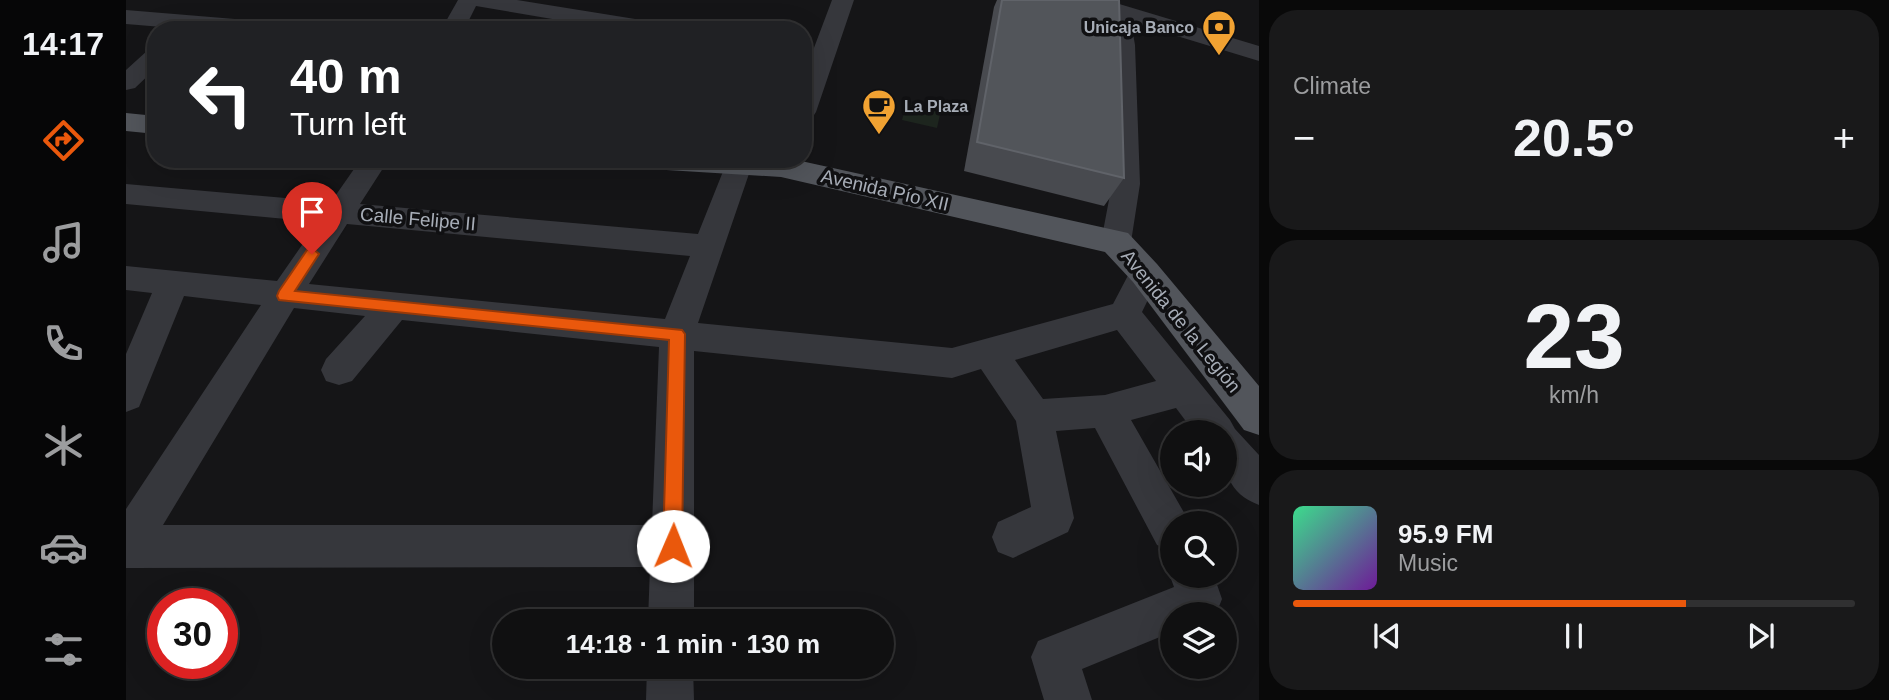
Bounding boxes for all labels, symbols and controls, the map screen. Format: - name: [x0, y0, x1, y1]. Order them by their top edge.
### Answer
- bank icon: Unicaja Banco: [1200, 8, 1238, 57]
- place label: Unicaja Banco: [1084, 19, 1194, 36]
- text: 14:17: [22, 26, 104, 62]
- icon: left: [175, 49, 266, 140]
- text: 40 m: [290, 49, 402, 103]
- text: Climate: [1293, 73, 1371, 99]
- cafe icon: La Plaza: [860, 87, 898, 136]
- place label: La Plaza: [904, 98, 968, 115]
- text: Turn left: [290, 106, 406, 142]
- text: 20.5°: [1513, 109, 1635, 167]
- icon: directions: [39, 116, 88, 165]
- text: −: [1293, 117, 1315, 159]
- text: +: [1833, 117, 1855, 159]
- street label: Avenida Pío XII: [819, 165, 951, 215]
- pin: [282, 182, 342, 254]
- icon: arrive: [293, 193, 331, 231]
- street label: Calle Felipe II: [359, 203, 477, 235]
- icon: music: [39, 218, 88, 267]
- street label: Avenida de la Legión: [1117, 246, 1245, 396]
- text: 23: [1523, 286, 1625, 387]
- icon: phone: [39, 319, 88, 368]
- text: km/h: [1549, 382, 1599, 408]
- map controls: [1160, 420, 1237, 679]
- button: sound: [1160, 420, 1237, 497]
- icon: climate: [39, 421, 88, 470]
- position arrow: [636, 509, 710, 583]
- button: search: [1160, 511, 1237, 588]
- text: 95.9 FM: [1398, 519, 1493, 549]
- icon: car: [39, 523, 88, 572]
- text: Music: [1398, 550, 1458, 576]
- speed limit sign: 30: [147, 588, 238, 679]
- button: layers: [1160, 602, 1237, 679]
- icon: previous: [1368, 617, 1406, 655]
- icon: pause: [1555, 617, 1593, 655]
- icon: next: [1742, 617, 1780, 655]
- icon: filters: [39, 625, 88, 674]
- text: 14:18 · 1 min · 130 m: [566, 629, 820, 659]

